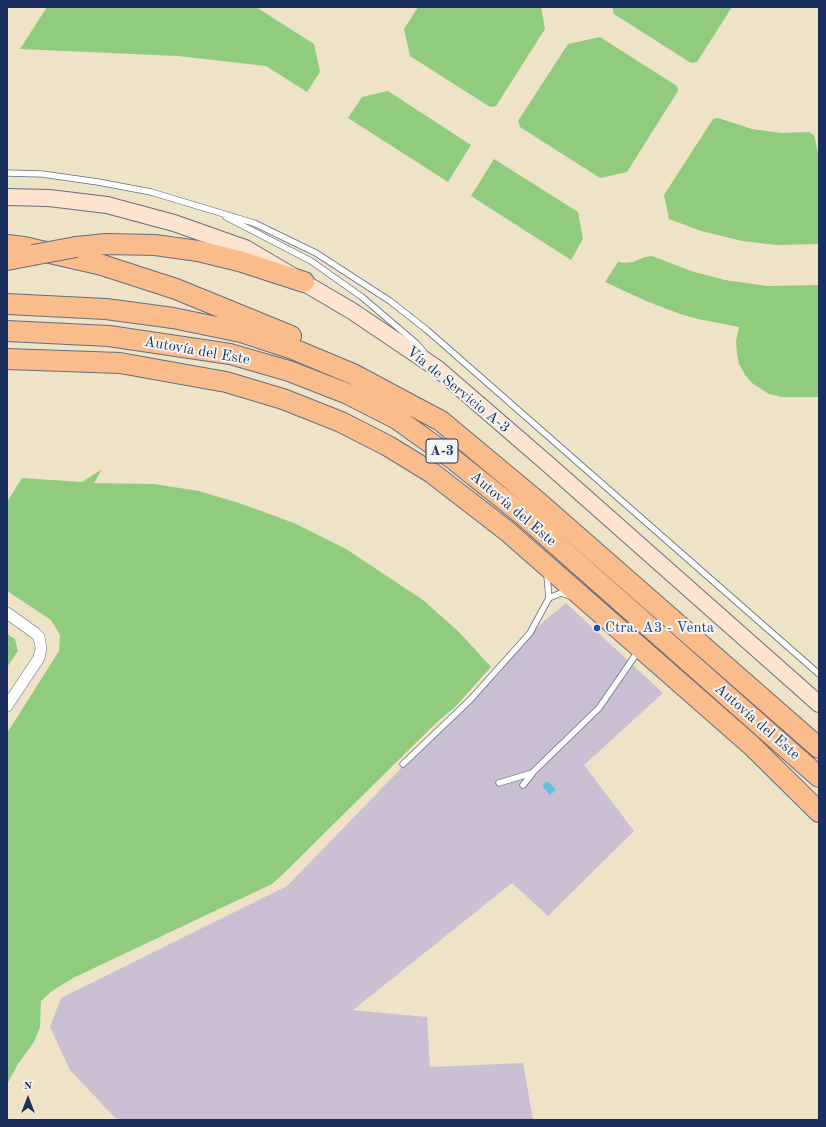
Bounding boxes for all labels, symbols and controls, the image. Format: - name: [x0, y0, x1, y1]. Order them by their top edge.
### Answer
- street label: Autovía del Este: [143, 333, 251, 369]
- street label: Vía de Servicio A-3: [403, 343, 513, 437]
- road number: A-3: [426, 439, 458, 463]
- street label: Autovía del Este: [466, 468, 560, 550]
- place label: Ctra. A3 - Venta: [605, 619, 714, 637]
- marker: Ctra. A3 - Venta: [592, 623, 602, 633]
- street label: Autovía del Este: [711, 680, 803, 764]
- north arrow: [8, 1079, 48, 1119]
- text: N: [24, 1081, 32, 1092]

